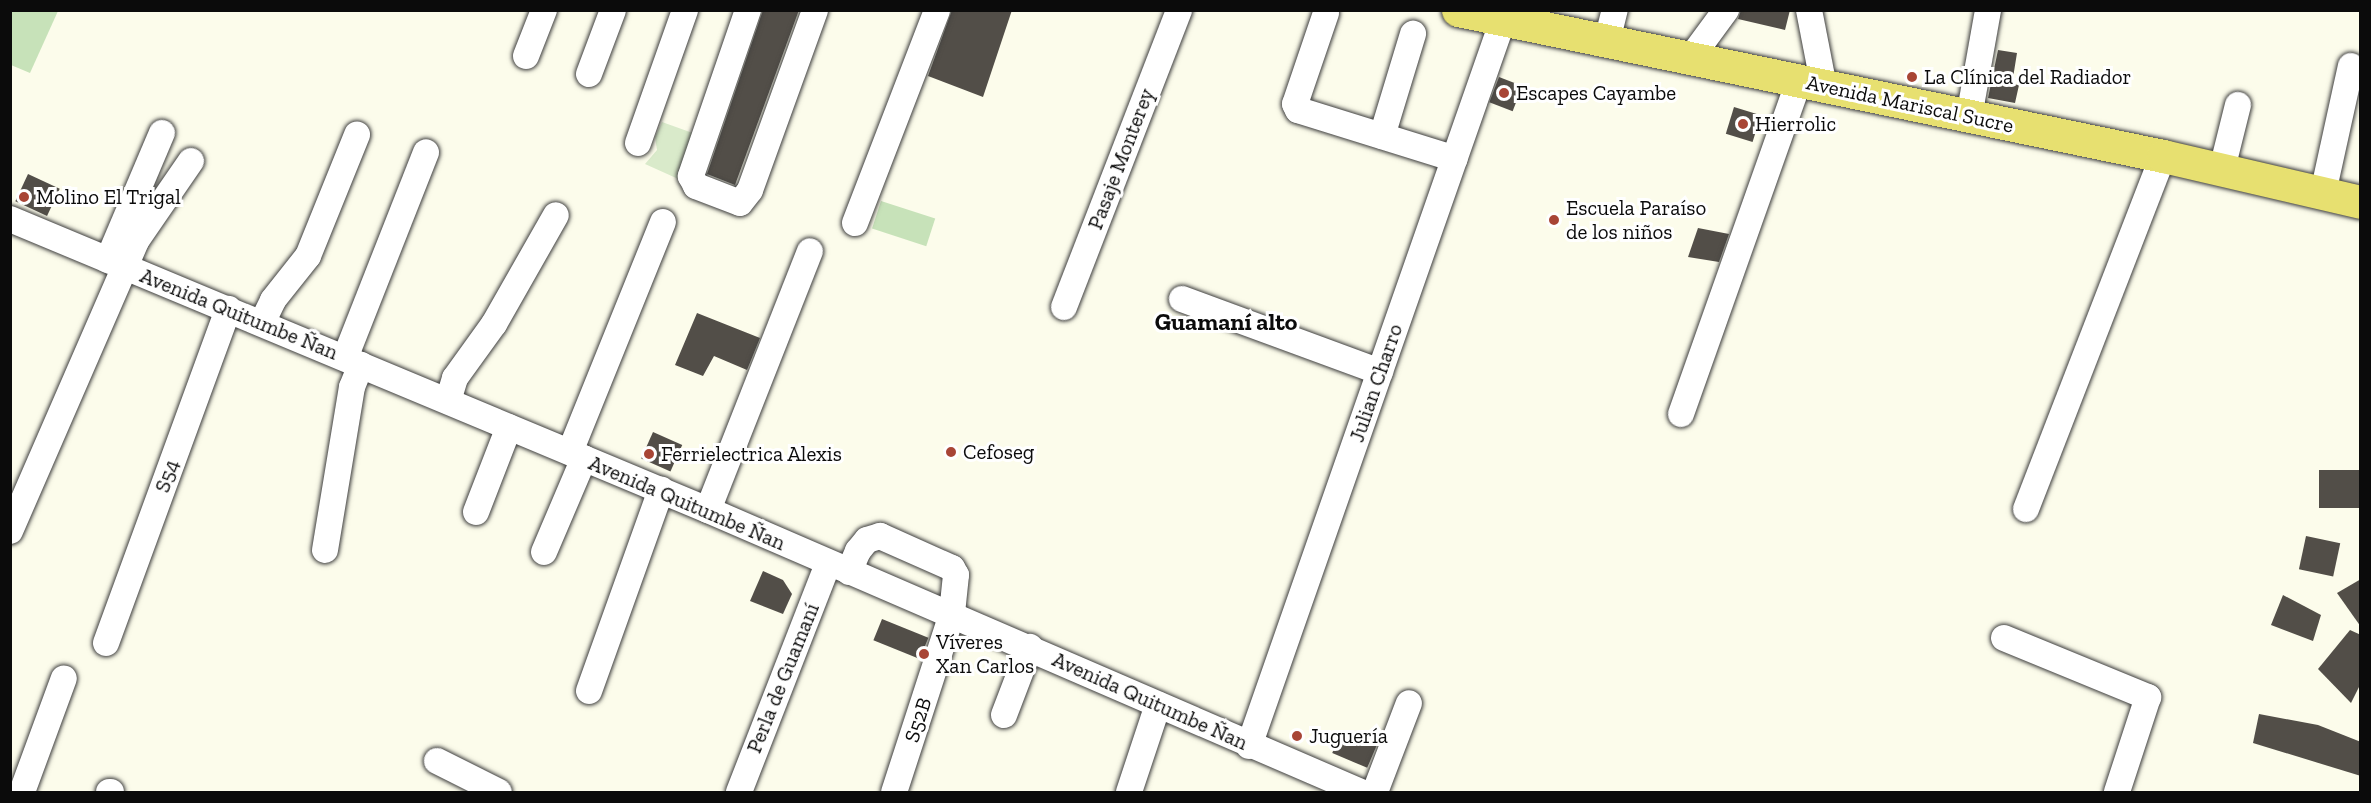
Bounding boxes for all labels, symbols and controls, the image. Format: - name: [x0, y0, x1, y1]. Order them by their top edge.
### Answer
- place label: La Clínica del Radiador: [1924, 64, 2131, 90]
- street label: Avenida Mariscal Sucre: [1804, 70, 2016, 138]
- marker: La Clínica del Radiador: [1905, 70, 1919, 84]
- place label: Escapes Cayambe: [1516, 80, 1676, 106]
- street label: Pasaje Monterey: [1083, 85, 1159, 233]
- marker: Escapes Cayambe: [1497, 86, 1511, 100]
- place label: Hierrolic: [1755, 111, 1836, 137]
- marker: Hierrolic: [1736, 117, 1750, 131]
- place label: Molino El Trigal: [36, 184, 181, 210]
- marker: Molino El Trigal: [17, 190, 31, 204]
- place label: Escuela Paraíso de los niños: [1566, 195, 1706, 245]
- marker: Escuela Paraíso de los niños: [1547, 213, 1561, 227]
- street label: Avenida Quitumbe Ñan: [136, 263, 342, 365]
- district label: Guamaní alto: [1155, 308, 1297, 336]
- street label: Julian Charro: [1344, 321, 1408, 445]
- place label: Cefoseg: [963, 439, 1034, 465]
- place label: Ferrielectrica Alexis: [661, 441, 843, 467]
- marker: Cefoseg: [944, 445, 958, 459]
- marker: Ferrielectrica Alexis: [642, 447, 656, 461]
- street label: Avenida Quitumbe Ñan: [585, 450, 789, 556]
- street label: S54: [149, 456, 185, 496]
- street label: Perla de Guamaní: [741, 599, 825, 757]
- place label: Víveres Xan Carlos: [936, 629, 1034, 679]
- marker: Víveres Xan Carlos: [917, 647, 931, 661]
- street label: Avenida Quitumbe Ñan: [1048, 647, 1252, 755]
- street label: S52B: [899, 694, 937, 746]
- place label: Juguería: [1309, 723, 1388, 749]
- marker: Juguería: [1290, 729, 1304, 743]

